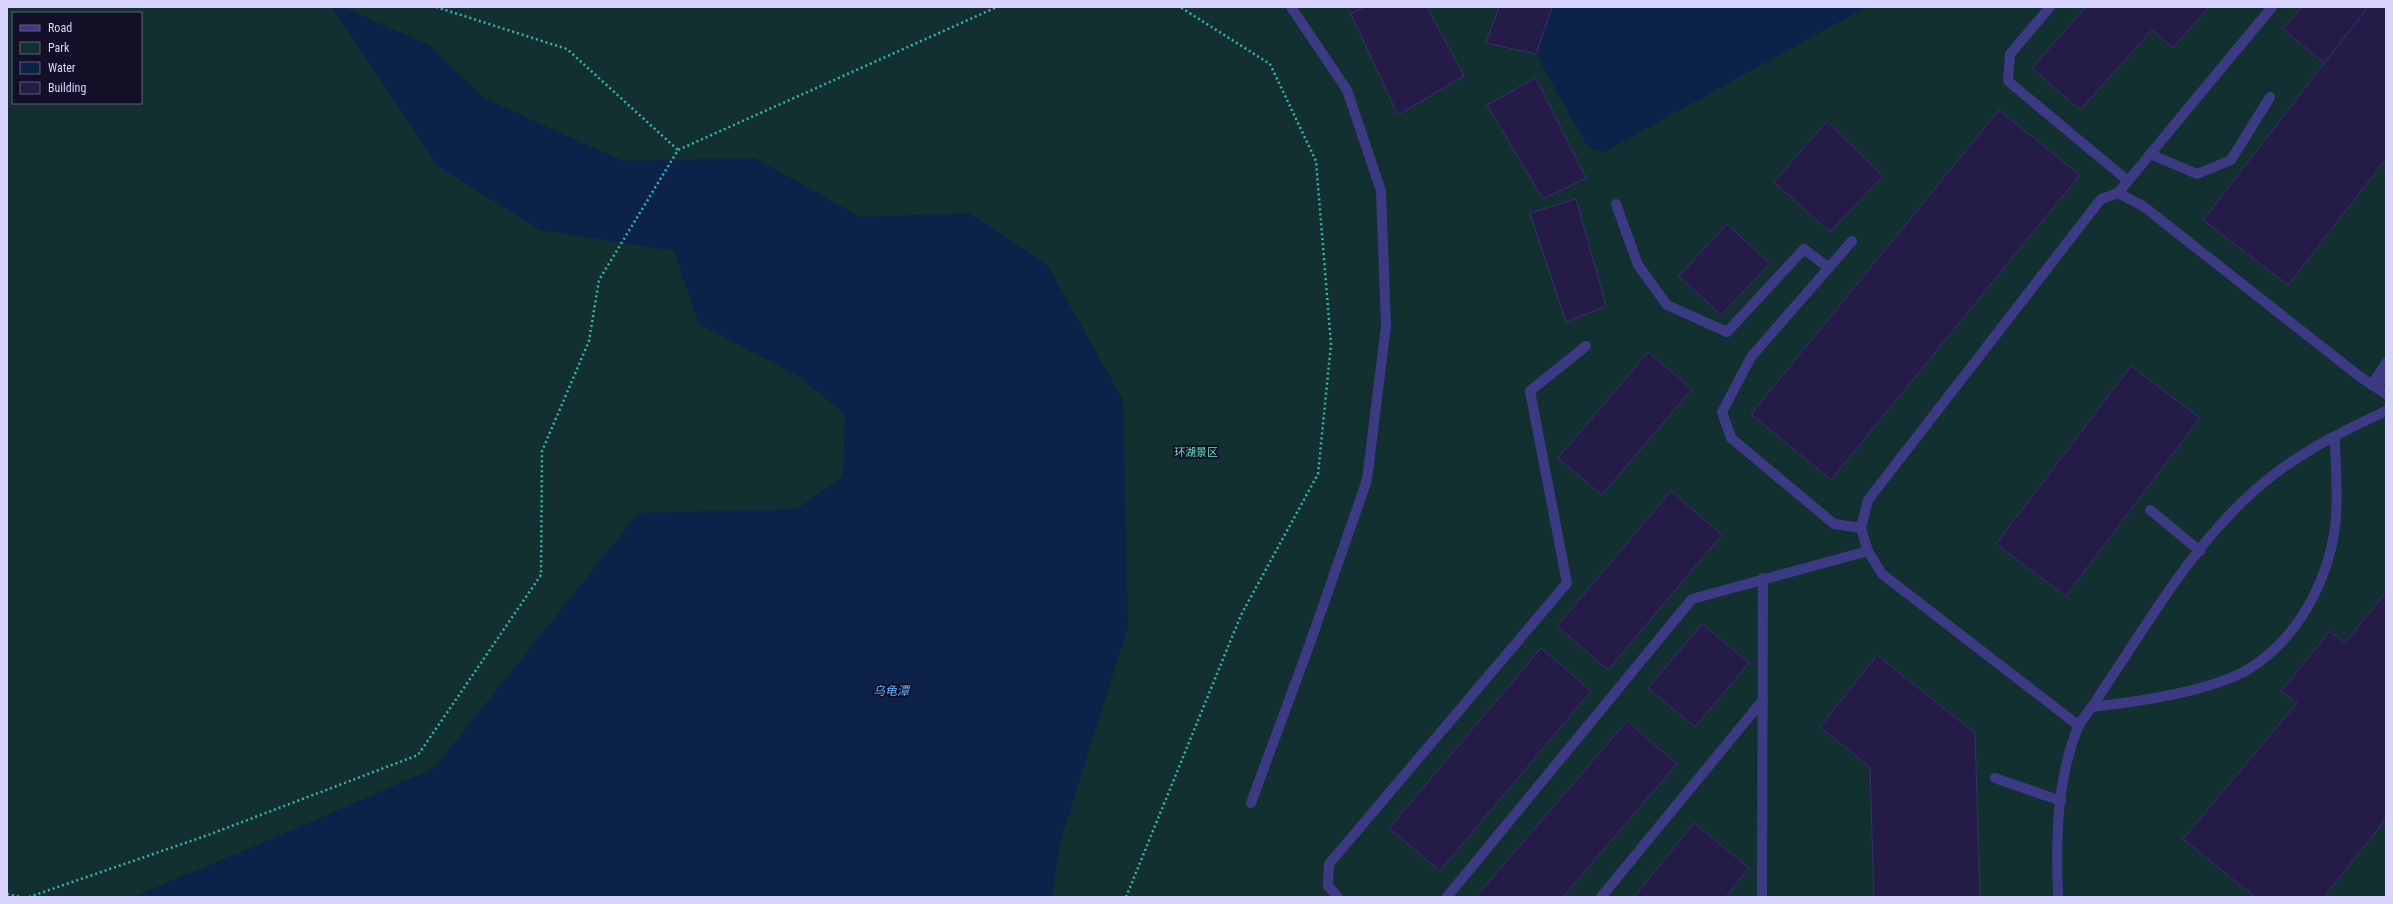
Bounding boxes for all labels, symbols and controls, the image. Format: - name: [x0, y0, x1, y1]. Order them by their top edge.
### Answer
- legend: [12, 12, 142, 104]
- text: Road: [48, 21, 72, 35]
- text: Park: [48, 41, 70, 55]
- text: Water: [48, 61, 76, 75]
- text: Building: [48, 81, 86, 95]
- park label: 环湖景区: [1174, 446, 1218, 459]
- water label: 乌龟潭: [873, 684, 911, 698]

